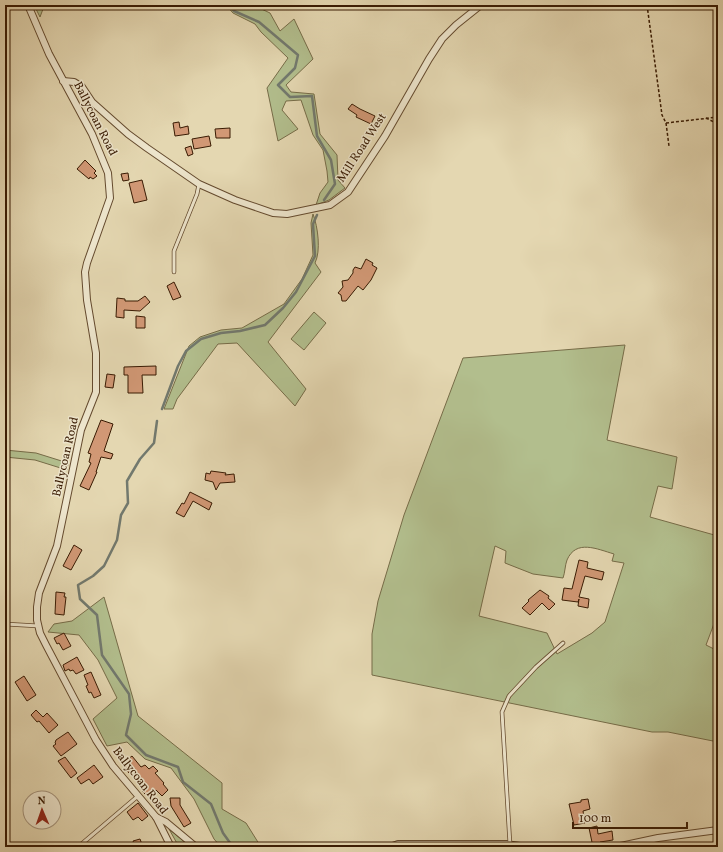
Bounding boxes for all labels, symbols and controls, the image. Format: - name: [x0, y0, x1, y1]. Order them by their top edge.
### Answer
- street label: Ballycoan Road: [69, 79, 121, 159]
- street label: Mill Road West: [334, 110, 390, 186]
- street label: Ballycoan Road: [49, 415, 83, 498]
- street label: Ballycoan Road: [109, 744, 171, 818]
- north arrow: [22, 790, 62, 830]
- text: N: [37, 794, 46, 809]
- scale bar: [573, 804, 687, 830]
- text: 100 m: [579, 811, 612, 827]

